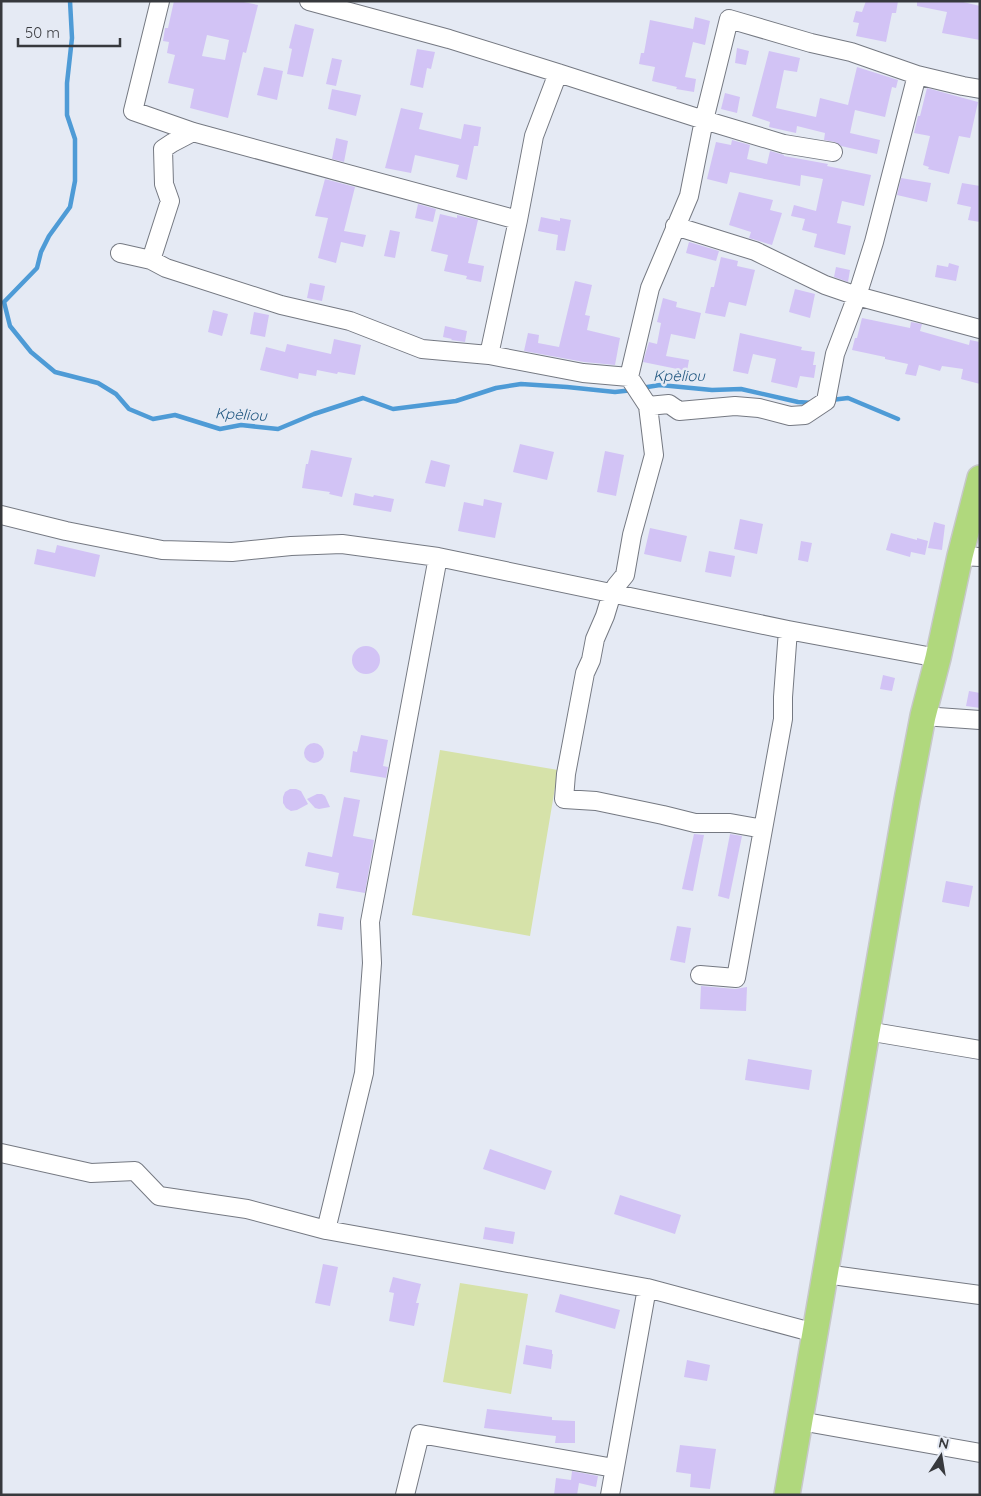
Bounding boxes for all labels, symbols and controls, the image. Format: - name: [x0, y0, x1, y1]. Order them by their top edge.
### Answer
- scale bar: [18, 15, 120, 47]
- text: 50 m: [25, 23, 60, 42]
- water label: Kpèliou: [653, 366, 706, 385]
- water label: Kpèliou: [215, 403, 269, 425]
- north arrow: [916, 1431, 966, 1481]
- text: N: [937, 1433, 951, 1453]

